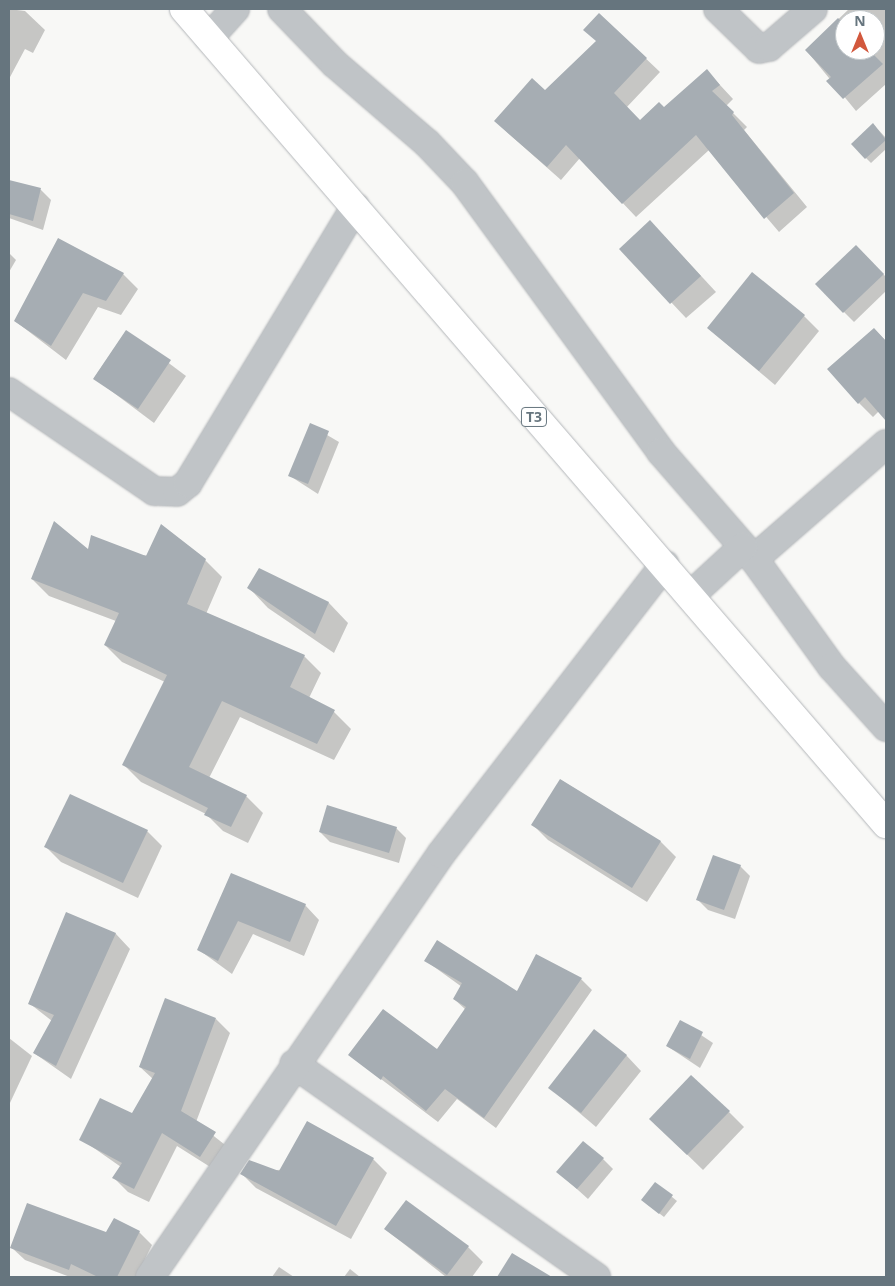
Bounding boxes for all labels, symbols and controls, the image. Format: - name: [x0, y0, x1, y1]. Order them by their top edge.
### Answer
- north arrow: [835, 10, 885, 60]
- text: N: [854, 11, 866, 30]
- road number: T3: [520, 406, 548, 428]

